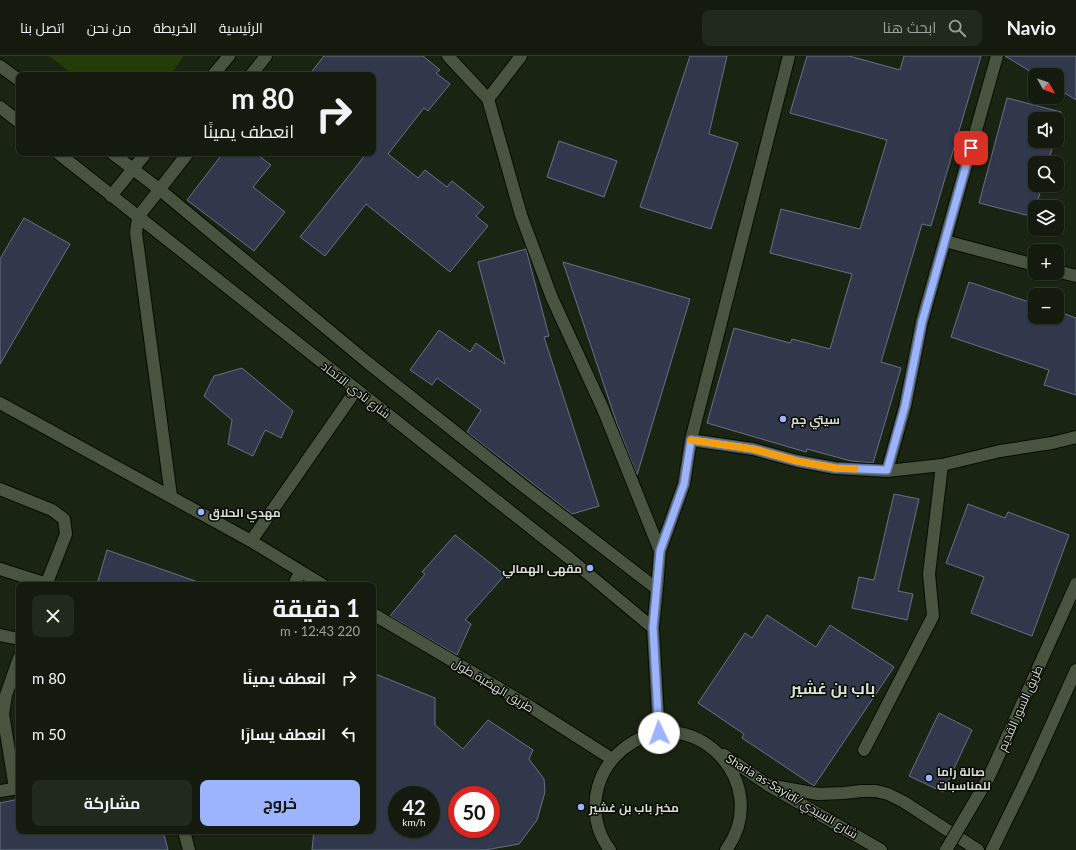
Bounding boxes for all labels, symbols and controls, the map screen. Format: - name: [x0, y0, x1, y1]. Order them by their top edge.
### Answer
- search box: [702, 10, 982, 46]
- text: Navio: [1006, 16, 1056, 39]
- icon: search: [946, 17, 968, 39]
- text: ابحث هنا: [882, 18, 936, 36]
- text: اتصل بنا: [20, 19, 65, 36]
- text: من نحن: [87, 19, 131, 36]
- text: الخريطة: [153, 19, 197, 36]
- text: الرئيسية: [219, 19, 263, 36]
- north arrow: [1028, 68, 1064, 104]
- map controls: [1028, 68, 1064, 324]
- text: 80 m: [231, 81, 294, 115]
- icon: right: [308, 88, 360, 140]
- button: sound: [1028, 112, 1064, 148]
- text: انعطف يمينًا: [203, 120, 294, 142]
- pin: [954, 131, 988, 165]
- icon: arrive: [960, 137, 982, 159]
- button: search: [1028, 156, 1064, 192]
- button: layers: [1028, 200, 1064, 236]
- button: +: [1028, 244, 1064, 280]
- button: −: [1028, 288, 1064, 324]
- street label: شارع نادي الاتحاد: [317, 358, 394, 424]
- place label: سيتي جِم: [791, 412, 840, 430]
- marker: سيتي جِم: [778, 414, 788, 424]
- place label: مهدي الحلاق: [209, 505, 281, 523]
- marker: مهدي الحلاق: [196, 507, 206, 517]
- place label: مقهى الهمالي: [502, 561, 582, 579]
- marker: مقهى الهمالي: [585, 563, 595, 573]
- text: 1 دقيقة: [272, 593, 360, 622]
- button: close: [32, 595, 74, 637]
- text: 220 m · 12:43: [280, 623, 360, 639]
- street label: طريق الهضبة طول: [449, 655, 537, 715]
- street label: طريق السور القديم: [994, 663, 1047, 754]
- icon: right: [338, 667, 360, 689]
- text: 80 m: [32, 669, 66, 687]
- text: انعطف يمينًا: [242, 669, 326, 687]
- district label: باب بن غشير: [790, 678, 875, 698]
- position arrow: [638, 712, 680, 754]
- icon: left: [338, 723, 360, 745]
- text: 50 m: [32, 725, 66, 743]
- text: انعطف يسارًا: [241, 725, 326, 743]
- street label: Sharia as-Sayidi/شارع السيدي: [722, 751, 861, 844]
- place label: صالة راما للمناسبات: [937, 764, 991, 793]
- marker: صالة راما للمناسبات: [924, 773, 934, 783]
- button: مشاركة: [32, 780, 192, 826]
- button: خروج: [200, 780, 360, 826]
- speed limit sign: 50: [448, 786, 500, 838]
- text: 42: [402, 795, 426, 819]
- place label: مخبز باب بن غشير: [588, 800, 679, 816]
- marker: مخبز باب بن غشير: [576, 802, 586, 812]
- text: km/h: [402, 816, 426, 828]

